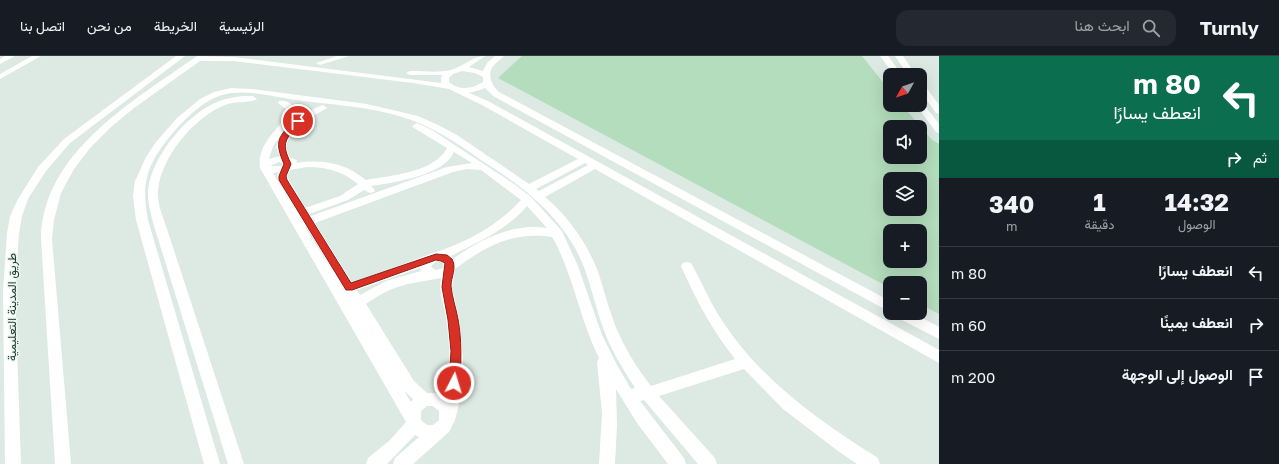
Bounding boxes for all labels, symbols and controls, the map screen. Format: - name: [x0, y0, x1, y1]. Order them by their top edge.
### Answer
- search box: [896, 10, 1176, 46]
- text: ابحث هنا: [1075, 16, 1130, 34]
- text: Turnly: [1200, 16, 1259, 39]
- text: اتصل بنا: [20, 17, 65, 34]
- text: من نحن: [87, 17, 132, 34]
- text: الخريطة: [154, 17, 197, 34]
- text: الرئيسية: [219, 17, 264, 34]
- icon: search: [1140, 17, 1162, 39]
- text: 80 m: [1133, 67, 1201, 100]
- north arrow: [883, 68, 927, 112]
- map controls: [883, 68, 927, 320]
- icon: left: [1215, 72, 1267, 124]
- text: انعطف يسارًا: [1113, 101, 1201, 123]
- pin: [281, 104, 315, 138]
- icon: arrive: [287, 110, 309, 132]
- button: sound: [883, 120, 927, 164]
- icon: right: [1223, 148, 1245, 170]
- text: ثم: [1253, 148, 1267, 166]
- button: layers: [883, 172, 927, 216]
- text: 1: [1093, 187, 1106, 216]
- text: 14:32: [1165, 187, 1229, 216]
- text: 340: [989, 189, 1034, 218]
- text: دقيقة: [1084, 216, 1115, 232]
- text: الوصول: [1178, 216, 1216, 232]
- text: m: [1006, 218, 1017, 234]
- button: +: [883, 224, 927, 268]
- street label: طريق المدينة التعليمية: [4, 253, 20, 361]
- text: انعطف يسارًا: [1158, 261, 1233, 279]
- icon: left: [1245, 262, 1267, 284]
- text: 80 m: [951, 264, 987, 282]
- button: −: [883, 276, 927, 320]
- text: انعطف يمينًا: [1160, 313, 1233, 331]
- icon: right: [1245, 314, 1267, 336]
- text: 60 m: [951, 316, 986, 334]
- position arrow: [433, 362, 475, 404]
- text: الوصول إلى الوجهة: [1122, 365, 1233, 383]
- icon: arrive: [1245, 366, 1267, 388]
- text: 200 m: [951, 368, 995, 386]

